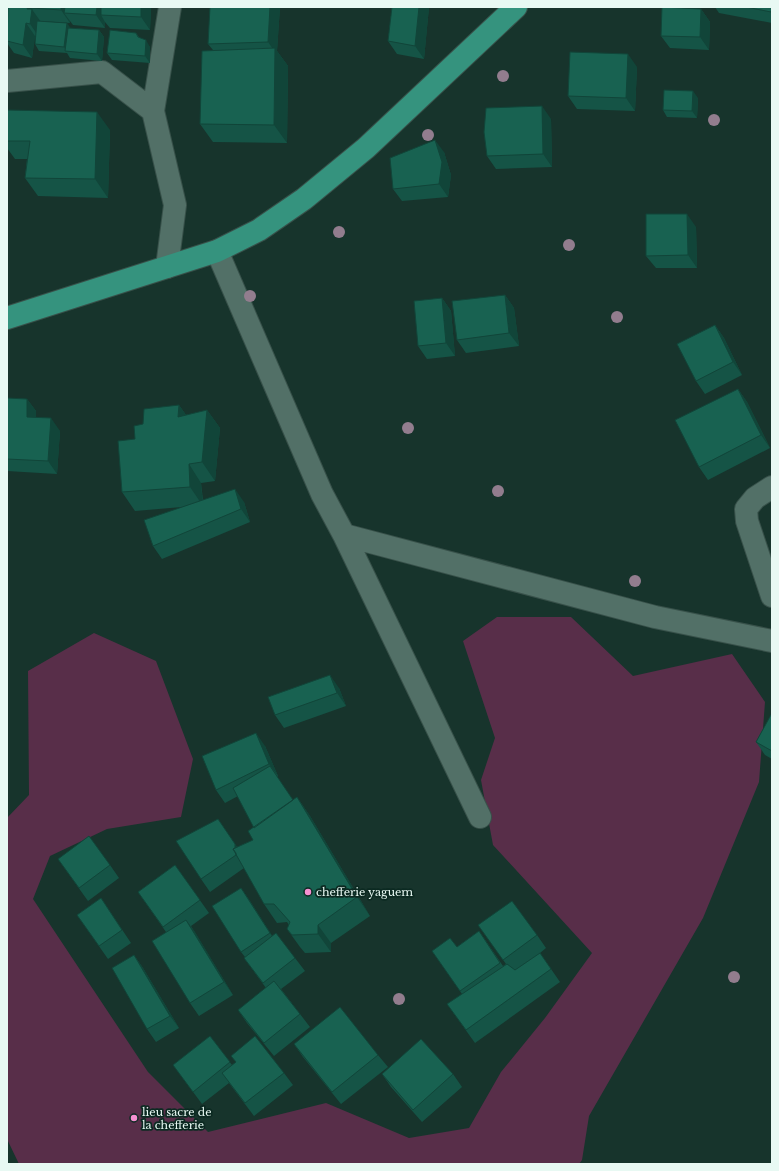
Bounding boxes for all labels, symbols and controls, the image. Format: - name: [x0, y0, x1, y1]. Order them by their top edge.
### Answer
- place label: chefferie yaguem: [316, 885, 413, 899]
- marker: chefferie yaguem: [303, 887, 313, 897]
- place label: lieu sacre de la chefferie: [142, 1105, 211, 1132]
- marker: lieu sacre de la chefferie: [129, 1113, 139, 1123]

